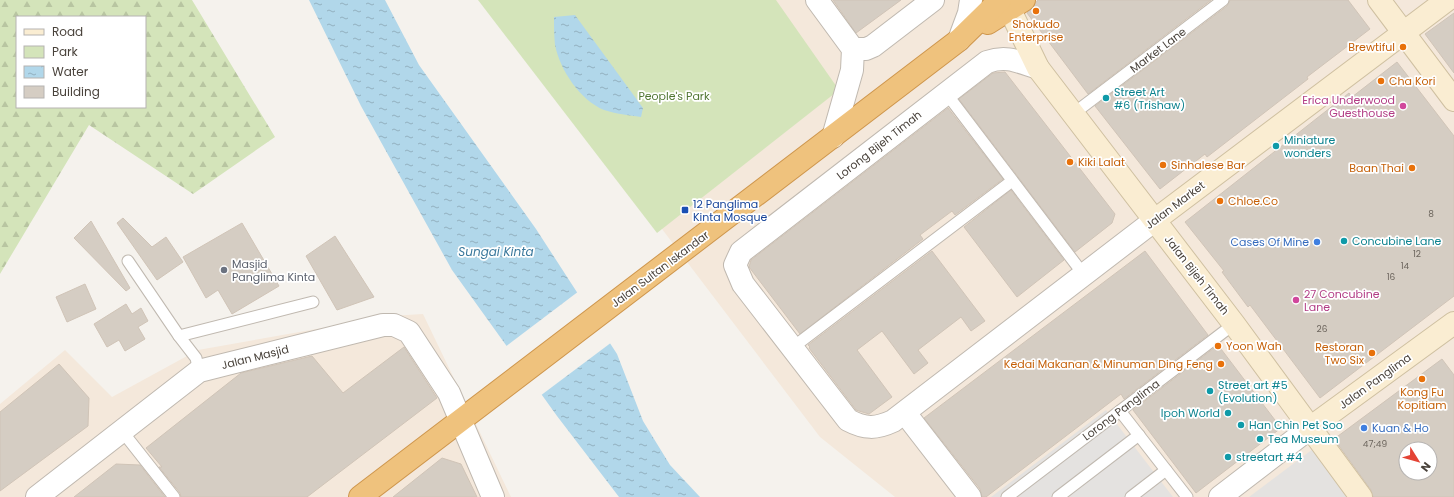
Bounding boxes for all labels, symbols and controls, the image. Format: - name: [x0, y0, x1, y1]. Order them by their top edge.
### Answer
- marker: Shokudo Enterprise: [1031, 6, 1041, 16]
- legend: [16, 16, 146, 108]
- place label: Shokudo Enterprise: [1009, 16, 1063, 45]
- text: Road: [52, 23, 83, 40]
- street label: Market Lane: [1127, 23, 1190, 76]
- place label: Brewtiful: [1348, 39, 1395, 55]
- marker: Brewtiful: [1398, 42, 1408, 52]
- text: Park: [52, 43, 79, 60]
- text: Water: [52, 63, 89, 80]
- place label: Cha Kori: [1389, 73, 1436, 89]
- marker: Cha Kori: [1376, 76, 1386, 86]
- text: Building: [52, 83, 100, 100]
- place label: Street Art #6 (Trishaw): [1114, 84, 1185, 113]
- park label: People's Park: [638, 88, 710, 104]
- place label: Erica Underwood Guesthouse: [1302, 92, 1395, 121]
- marker: Street Art #6 (Trishaw): [1101, 93, 1111, 103]
- marker: Erica Underwood Guesthouse: [1398, 101, 1408, 111]
- street label: Lorong Bijeh Timah: [833, 107, 925, 183]
- place label: Miniature wonders: [1284, 132, 1336, 161]
- marker: Miniature wonders: [1271, 141, 1281, 151]
- place label: Kiki Lalat: [1078, 154, 1125, 170]
- marker: Kiki Lalat: [1065, 157, 1075, 167]
- place label: Sinhalese Bar: [1171, 157, 1245, 173]
- marker: Sinhalese Bar: [1158, 160, 1168, 170]
- place label: Baan Thai: [1349, 160, 1404, 176]
- marker: Baan Thai: [1407, 163, 1417, 173]
- street label: Jalan Market: [1142, 177, 1208, 233]
- place label: Chloe.Co: [1228, 193, 1278, 209]
- place label: 12 Panglima Kinta Mosque: [693, 196, 767, 225]
- marker: Chloe.Co: [1215, 196, 1225, 206]
- marker: 12 Panglima Kinta Mosque: [680, 205, 690, 215]
- house number: 8: [1428, 208, 1434, 220]
- street label: Jalan Sultan Iskandar: [608, 227, 712, 311]
- street label: Jalan Bijeh Timah: [1161, 232, 1233, 318]
- place label: Concubine Lane: [1352, 233, 1441, 249]
- place label: Cases Of Mine: [1231, 234, 1309, 250]
- marker: Concubine Lane: [1339, 236, 1349, 246]
- marker: Cases Of Mine: [1312, 237, 1322, 247]
- water label: Sungai Kinta: [458, 243, 534, 260]
- house number: 12: [1413, 248, 1421, 260]
- place label: Masjid Panglima Kinta: [232, 256, 315, 285]
- house number: 14: [1401, 260, 1410, 272]
- marker: Masjid Panglima Kinta: [219, 265, 229, 275]
- house number: 16: [1387, 271, 1396, 283]
- place label: 27 Concubine Lane: [1304, 286, 1380, 315]
- marker: 27 Concubine Lane: [1291, 295, 1301, 305]
- house number: 26: [1317, 323, 1328, 335]
- place label: Yoon Wah: [1226, 338, 1282, 354]
- place label: Restoran Two Six: [1315, 339, 1365, 368]
- street label: Jalan Masjid: [220, 341, 290, 373]
- marker: Yoon Wah: [1213, 341, 1223, 351]
- marker: Restoran Two Six: [1367, 348, 1377, 358]
- street label: Jalan Panglima: [1336, 349, 1414, 413]
- place label: Kedai Makanan & Minuman Ding Feng: [1004, 356, 1213, 372]
- marker: Kedai Makanan & Minuman Ding Feng: [1216, 359, 1226, 369]
- marker: Kong Fu Kopitiam: [1417, 374, 1427, 384]
- street label: Lorong Panglima: [1079, 376, 1163, 444]
- place label: Street art #5 (Evolution): [1218, 377, 1288, 406]
- place label: Kong Fu Kopitiam: [1397, 384, 1447, 413]
- marker: Street art #5 (Evolution): [1205, 386, 1215, 396]
- place label: Ipoh World: [1161, 405, 1220, 421]
- marker: Ipoh World: [1223, 408, 1233, 418]
- place label: Han Chin Pet Soo: [1249, 417, 1343, 433]
- marker: Han Chin Pet Soo: [1236, 420, 1246, 430]
- place label: Kuan & Ho: [1372, 420, 1429, 436]
- marker: Kuan & Ho: [1359, 423, 1369, 433]
- place label: Tea Museum: [1268, 431, 1339, 447]
- marker: Tea Museum: [1255, 434, 1265, 444]
- house number: 47;49: [1363, 438, 1387, 450]
- north arrow: [1398, 441, 1438, 481]
- place label: streetart #4: [1236, 449, 1302, 465]
- marker: streetart #4: [1223, 452, 1233, 462]
- text: N: [1417, 459, 1435, 475]

